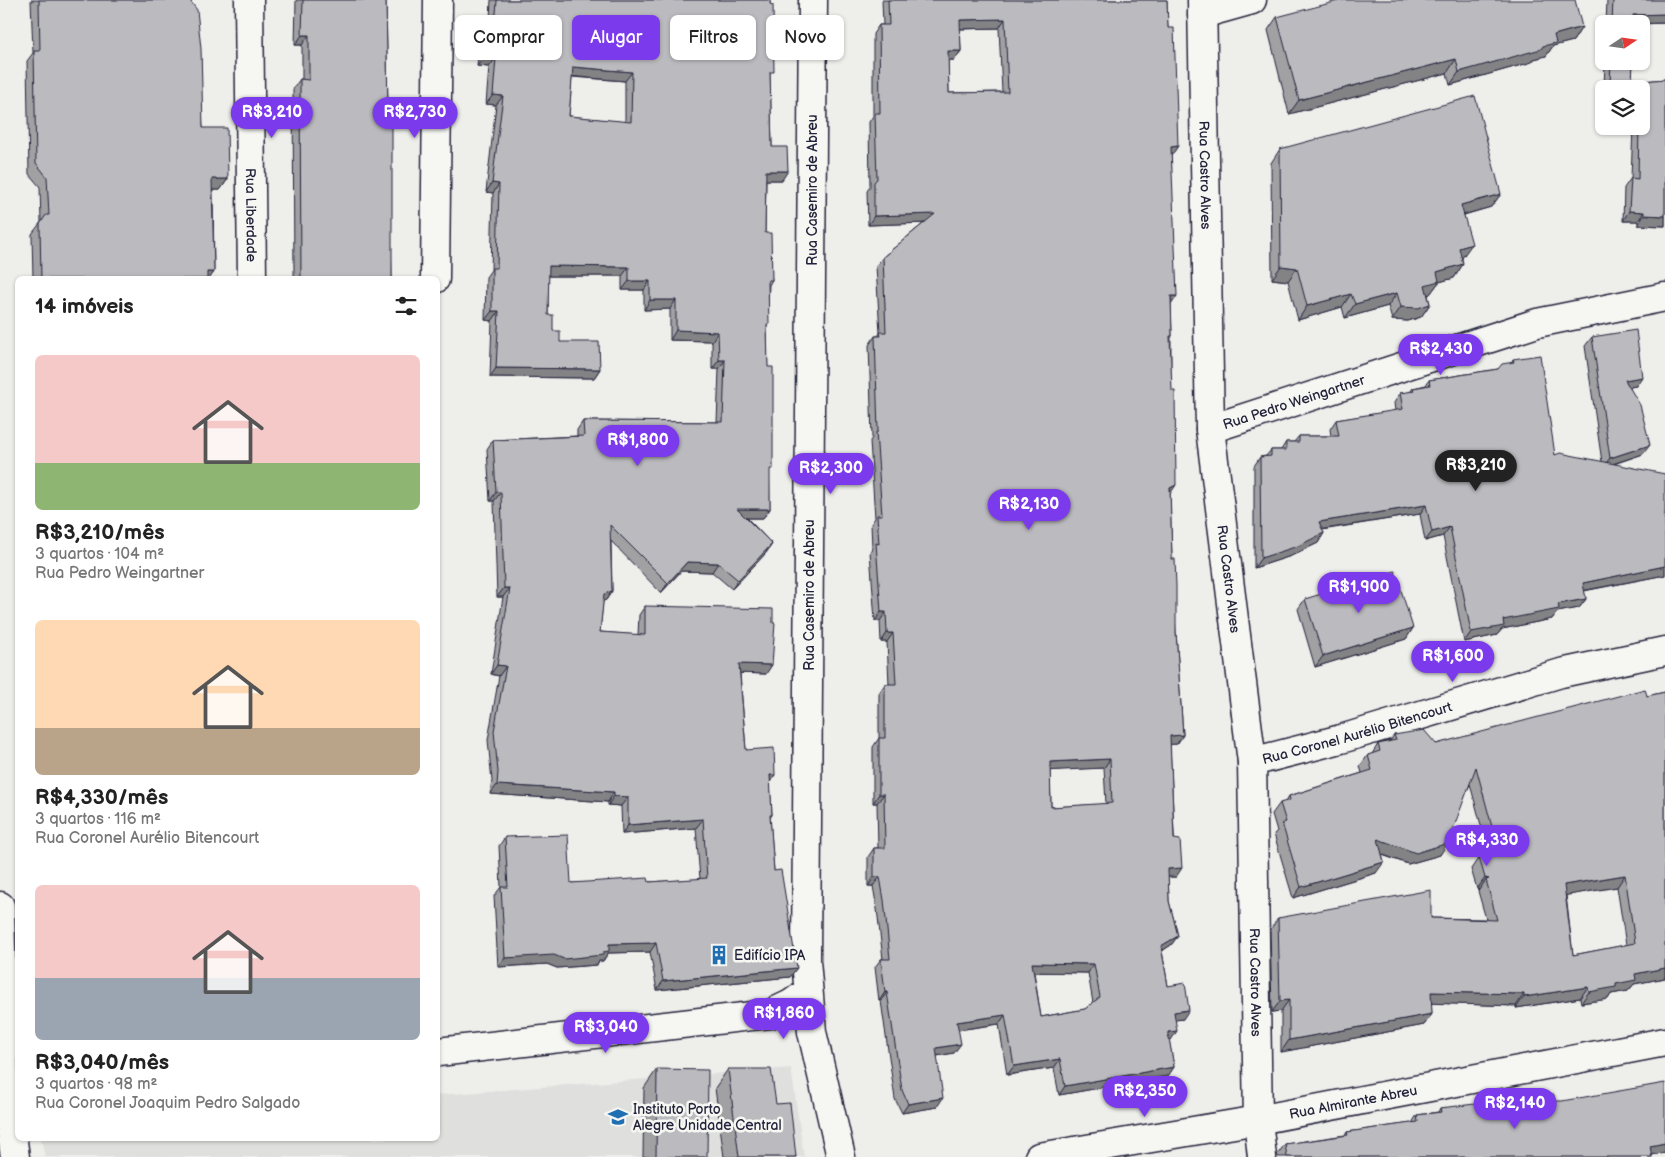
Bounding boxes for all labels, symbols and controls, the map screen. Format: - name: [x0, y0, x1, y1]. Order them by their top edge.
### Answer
- chip: Comprar: [455, 15, 562, 60]
- chip: Alugar: [572, 15, 660, 60]
- chip: Filtros: [670, 15, 756, 60]
- chip: Novo: [766, 15, 844, 60]
- north arrow: [1595, 15, 1650, 70]
- map controls: [1595, 15, 1650, 135]
- button: layers: [1595, 80, 1650, 135]
- pin: R$3,210: [226, 96, 318, 139]
- pin: R$2,730: [369, 96, 461, 139]
- text: R$3,210: [242, 103, 302, 122]
- text: R$2,730: [384, 103, 446, 122]
- street label: Rua Casemiro de Abreu: [804, 114, 821, 266]
- street label: Rua Castro Alves: [1196, 120, 1215, 230]
- street label: Rua Liberdade: [242, 168, 260, 262]
- icon: filters: [392, 292, 420, 320]
- text: 14 imóveis: [35, 294, 134, 319]
- pin: R$2,430: [1395, 334, 1487, 376]
- text: R$2,430: [1409, 340, 1473, 359]
- street label: Rua Pedro Weingartner: [1221, 371, 1368, 433]
- icon: home: [183, 387, 273, 477]
- pin: R$1,800: [592, 424, 684, 467]
- text: R$1,800: [607, 431, 669, 450]
- pin: R$3,210: [1430, 450, 1522, 492]
- pin: R$2,300: [785, 452, 877, 495]
- text: R$3,210: [1446, 456, 1506, 475]
- text: R$2,300: [799, 459, 863, 478]
- pin: R$2,130: [983, 488, 1075, 531]
- text: R$2,130: [999, 495, 1059, 514]
- street label: Rua Casemiro de Abreu: [801, 519, 818, 671]
- text: R$3,210/mês: [35, 520, 165, 545]
- street label: Rua Castro Alves: [1214, 524, 1244, 634]
- text: 3 quartos · 104 m²: [35, 545, 164, 564]
- text: Rua Pedro Weingartner: [35, 564, 204, 583]
- pin: R$1,900: [1313, 572, 1405, 614]
- text: R$1,900: [1328, 578, 1390, 597]
- pin: R$1,600: [1407, 640, 1499, 683]
- text: R$1,600: [1422, 647, 1484, 666]
- icon: home: [183, 652, 273, 742]
- street label: Rua Coronel Aurélio Bitencourt: [1260, 698, 1455, 768]
- text: R$4,330/mês: [35, 785, 168, 810]
- text: 3 quartos · 116 m²: [35, 810, 161, 829]
- pin: R$4,330: [1441, 824, 1533, 867]
- text: Rua Coronel Aurélio Bitencourt: [35, 829, 259, 848]
- text: R$4,330: [1455, 831, 1519, 850]
- icon: home: [183, 917, 273, 1007]
- street label: Rua Castro Alves: [1246, 928, 1265, 1037]
- building icon: Edifício IPA: [708, 944, 730, 966]
- place label: Edifício IPA: [734, 947, 806, 964]
- pin: R$1,860: [738, 998, 830, 1040]
- text: R$1,860: [753, 1004, 815, 1023]
- pin: R$3,040: [560, 1012, 652, 1054]
- text: R$3,040: [574, 1018, 638, 1037]
- text: R$3,040/mês: [35, 1050, 169, 1075]
- text: 3 quartos · 98 m²: [35, 1075, 157, 1094]
- pin: R$2,350: [1099, 1076, 1191, 1118]
- street label: Rua Almirante Abreu: [1288, 1081, 1419, 1122]
- text: R$2,350: [1113, 1082, 1177, 1101]
- pin: R$2,140: [1469, 1088, 1561, 1130]
- text: Rua Coronel Joaquim Pedro Salgado: [35, 1094, 300, 1113]
- text: R$2,140: [1485, 1094, 1545, 1113]
- place label: Instituto Porto Alegre Unidade Central: [633, 1101, 782, 1134]
- school or university icon: Instituto Porto Alegre Unidade Central: [607, 1106, 629, 1128]

